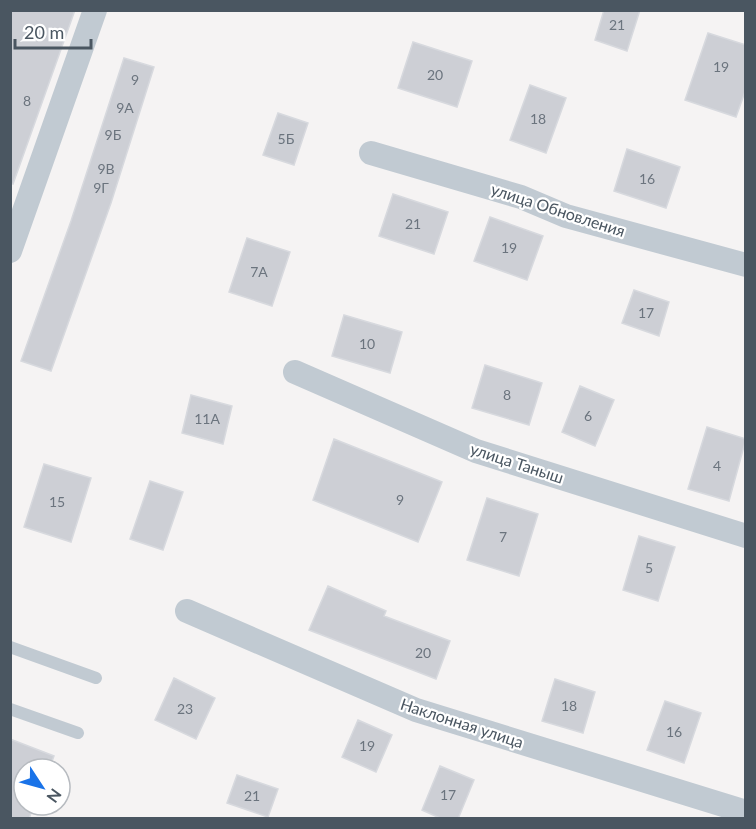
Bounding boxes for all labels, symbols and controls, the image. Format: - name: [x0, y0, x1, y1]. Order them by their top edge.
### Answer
- scale bar: [15, 12, 92, 50]
- house number: 21: [609, 16, 625, 33]
- text: 20 m: [24, 21, 64, 43]
- house number: 19: [713, 58, 729, 75]
- house number: 20: [427, 66, 443, 83]
- house number: 9: [131, 71, 139, 88]
- house number: 8: [23, 92, 31, 109]
- house number: 9А: [116, 99, 134, 116]
- house number: 18: [530, 110, 546, 127]
- house number: 9Б: [105, 126, 122, 143]
- house number: 5Б: [278, 130, 295, 147]
- house number: 9В: [97, 160, 115, 177]
- house number: 16: [639, 170, 655, 187]
- house number: 9Г: [93, 179, 109, 196]
- street label: улица Обновления: [489, 179, 628, 240]
- house number: 21: [405, 215, 421, 232]
- house number: 19: [501, 239, 517, 256]
- house number: 7А: [250, 263, 268, 280]
- house number: 17: [638, 304, 654, 321]
- house number: 10: [359, 335, 375, 352]
- house number: 8: [503, 386, 511, 403]
- house number: 6: [584, 407, 592, 424]
- house number: 11А: [194, 410, 220, 427]
- street label: улица Таныш: [468, 438, 566, 487]
- house number: 4: [713, 457, 721, 474]
- house number: 9: [396, 491, 404, 508]
- house number: 15: [49, 493, 65, 510]
- house number: 7: [499, 528, 507, 545]
- house number: 5: [645, 559, 653, 576]
- house number: 20: [415, 644, 431, 661]
- street label: Наклонная улица: [398, 694, 526, 751]
- house number: 18: [561, 697, 577, 714]
- house number: 23: [177, 700, 193, 717]
- house number: 16: [666, 723, 682, 740]
- house number: 19: [359, 737, 375, 754]
- north arrow: [12, 757, 72, 817]
- text: N: [43, 786, 66, 807]
- house number: 17: [440, 786, 456, 803]
- house number: 21: [244, 787, 260, 804]

